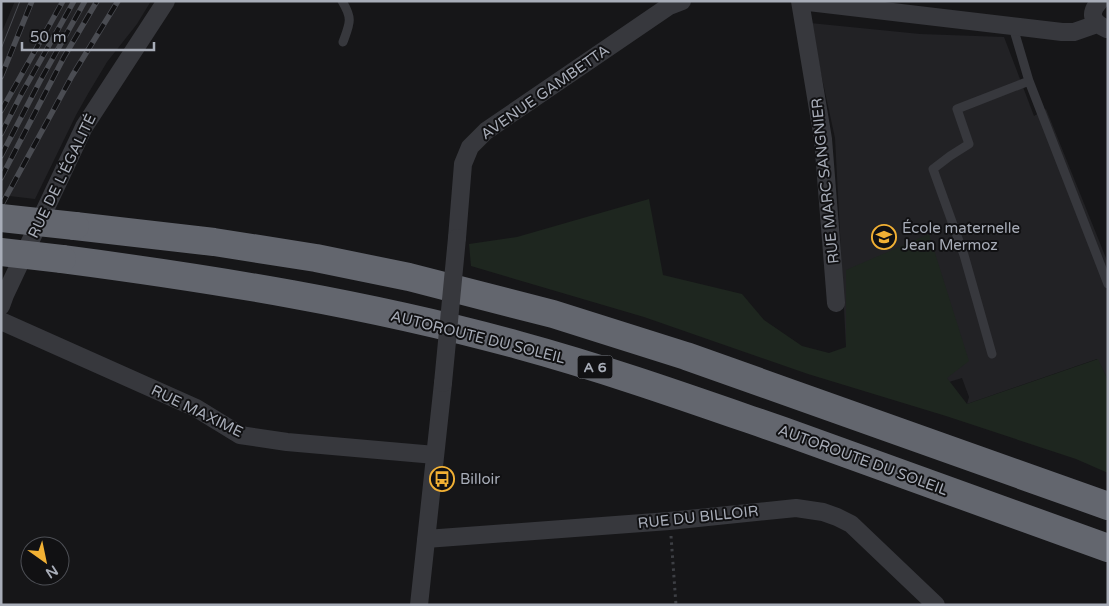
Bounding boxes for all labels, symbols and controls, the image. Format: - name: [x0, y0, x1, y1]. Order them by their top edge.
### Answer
- scale bar: [22, 20, 155, 52]
- text: 50 m: [30, 28, 67, 46]
- street label: AVENUE GAMBETTA: [477, 41, 613, 143]
- street label: RUE MARC SANGNIER: [807, 97, 843, 265]
- street label: RUE DE L'ÉGALITÉ: [24, 111, 100, 241]
- place label: École maternelle Jean Mermoz: [902, 219, 1020, 254]
- school or university icon: École maternelle Jean Mermoz: [871, 224, 897, 250]
- street label: AUTOROUTE DU SOLEIL: [389, 307, 567, 367]
- road number: A 6: [578, 356, 612, 378]
- street label: RUE MAXIME: [148, 381, 246, 441]
- street label: AUTOROUTE DU SOLEIL: [776, 421, 951, 499]
- bus stop icon: Billoir: [429, 466, 455, 492]
- place label: Billoir: [460, 470, 500, 488]
- street label: RUE DU BILLOIR: [637, 502, 759, 532]
- north arrow: [20, 536, 70, 586]
- text: N: [42, 561, 61, 582]

